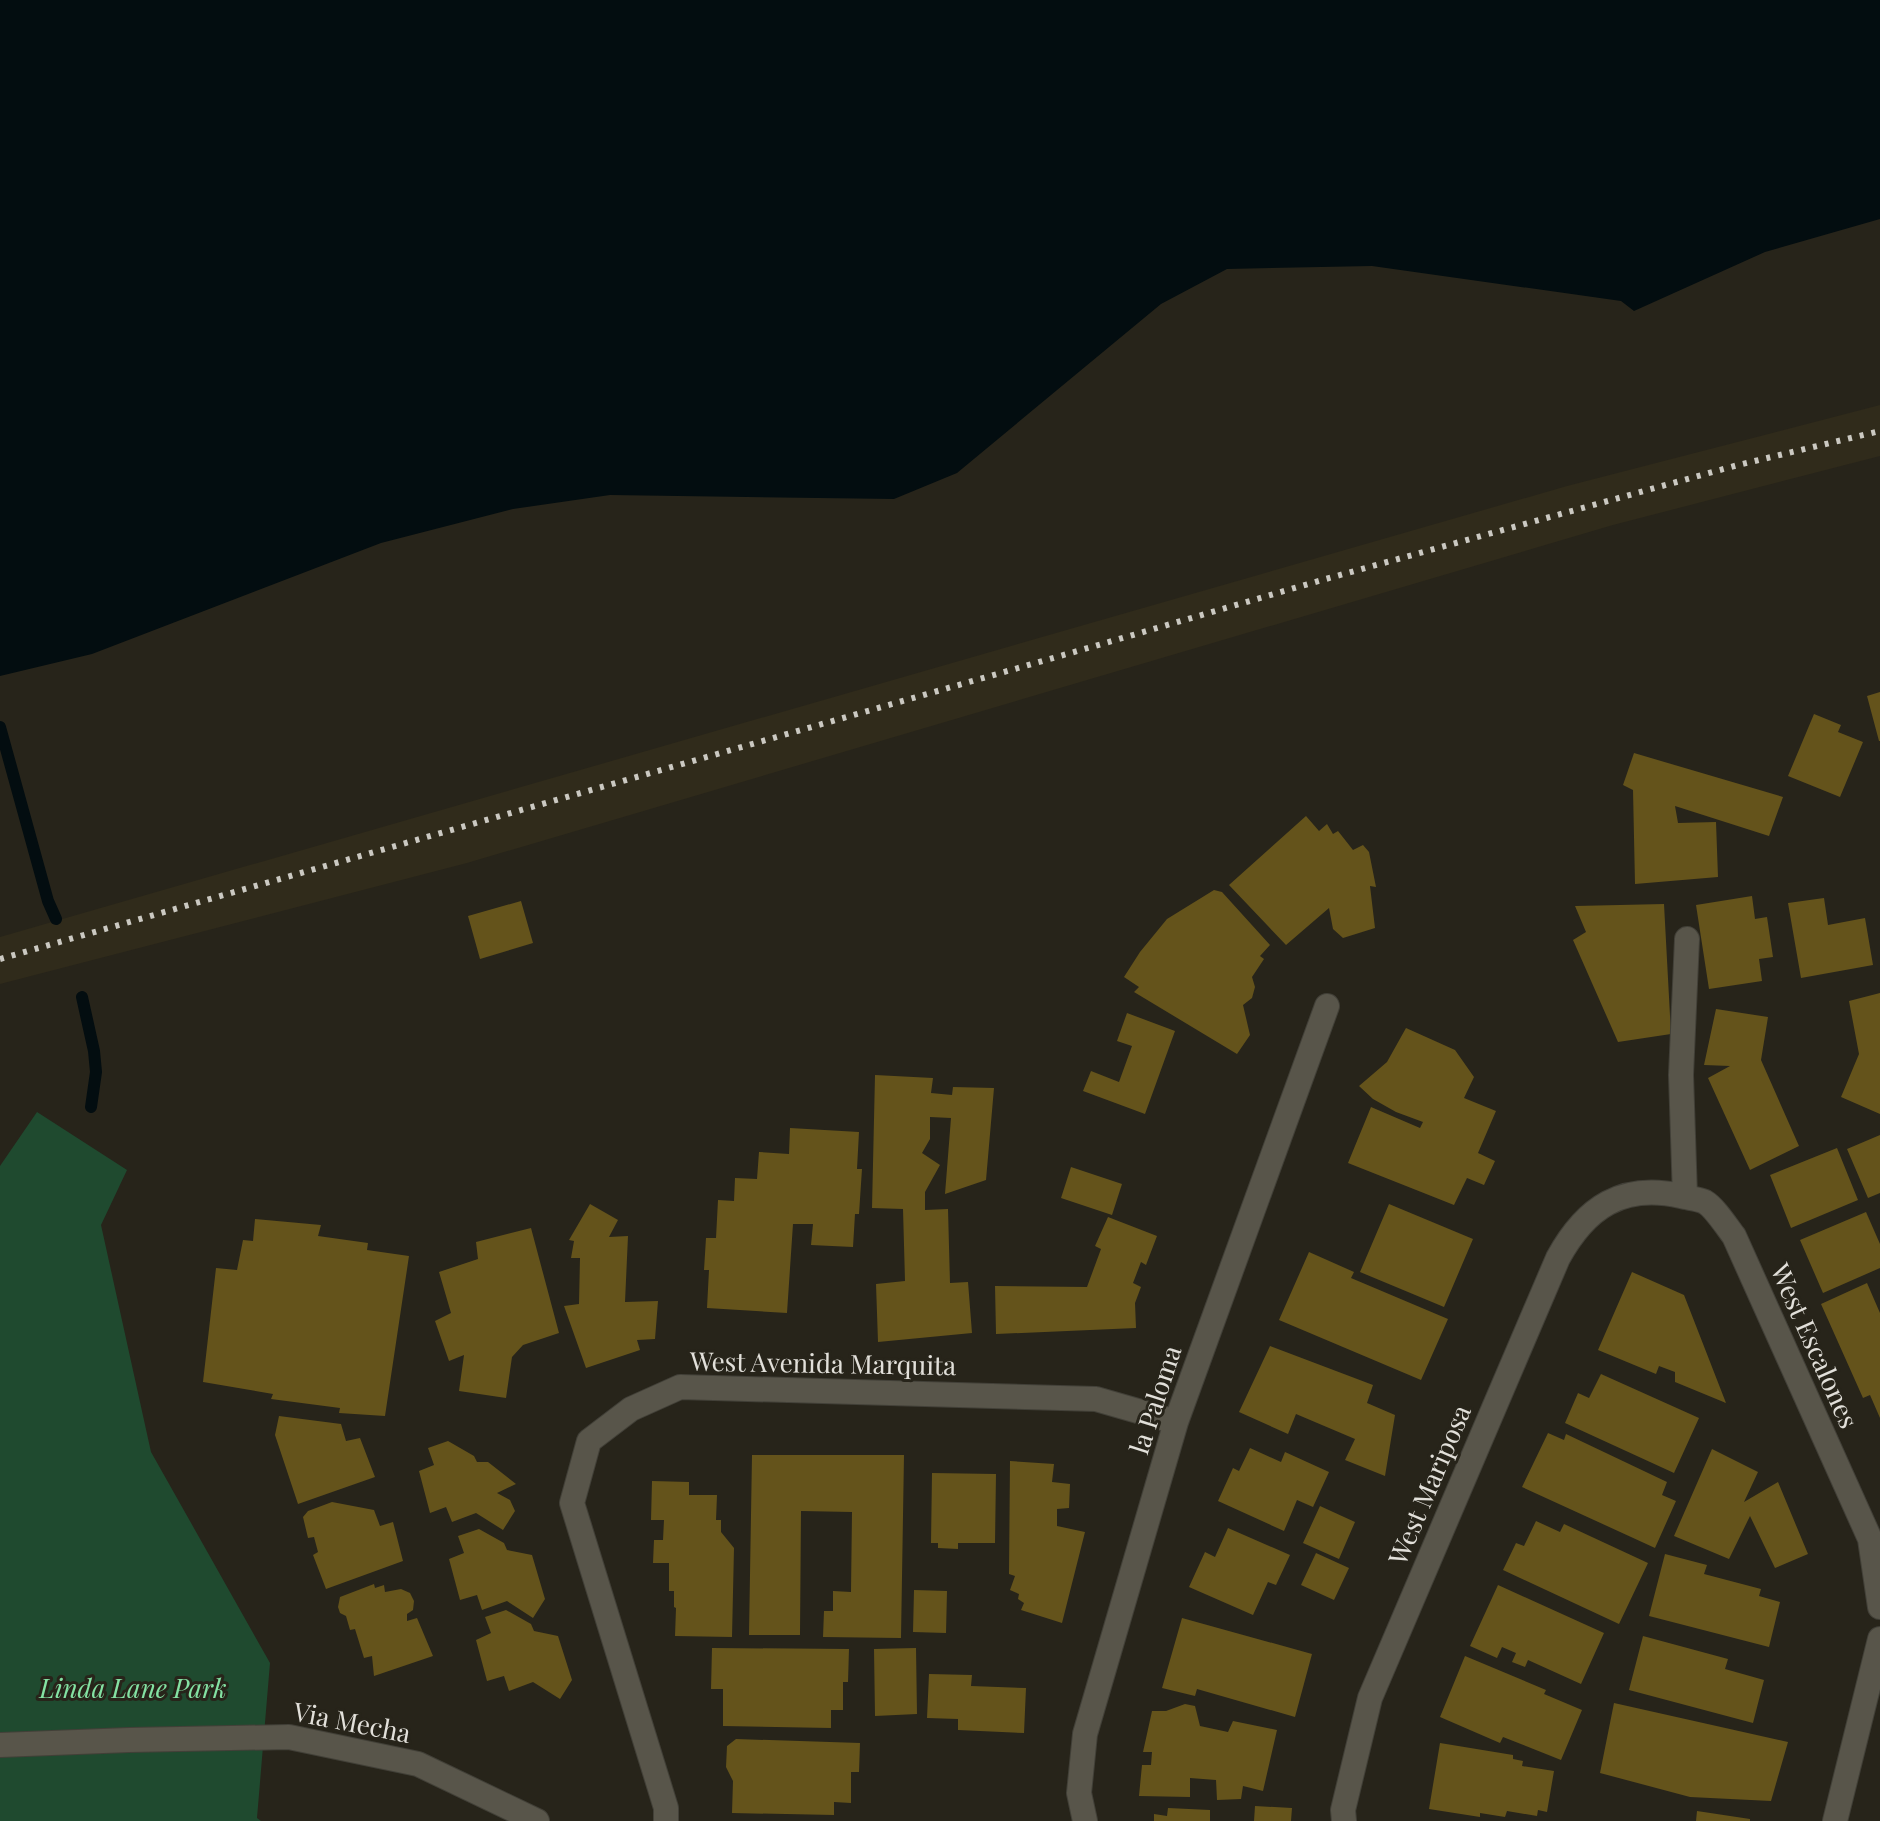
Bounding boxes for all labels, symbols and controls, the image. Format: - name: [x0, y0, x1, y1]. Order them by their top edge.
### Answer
- street label: West Escalones: [1763, 1257, 1867, 1433]
- street label: la Paloma: [1121, 1341, 1189, 1458]
- street label: West Avenida Marquita: [689, 1343, 956, 1382]
- street label: West Mariposa: [1379, 1399, 1478, 1571]
- park label: Linda Lane Park: [38, 1670, 227, 1705]
- street label: Via Mecha: [290, 1693, 414, 1750]

